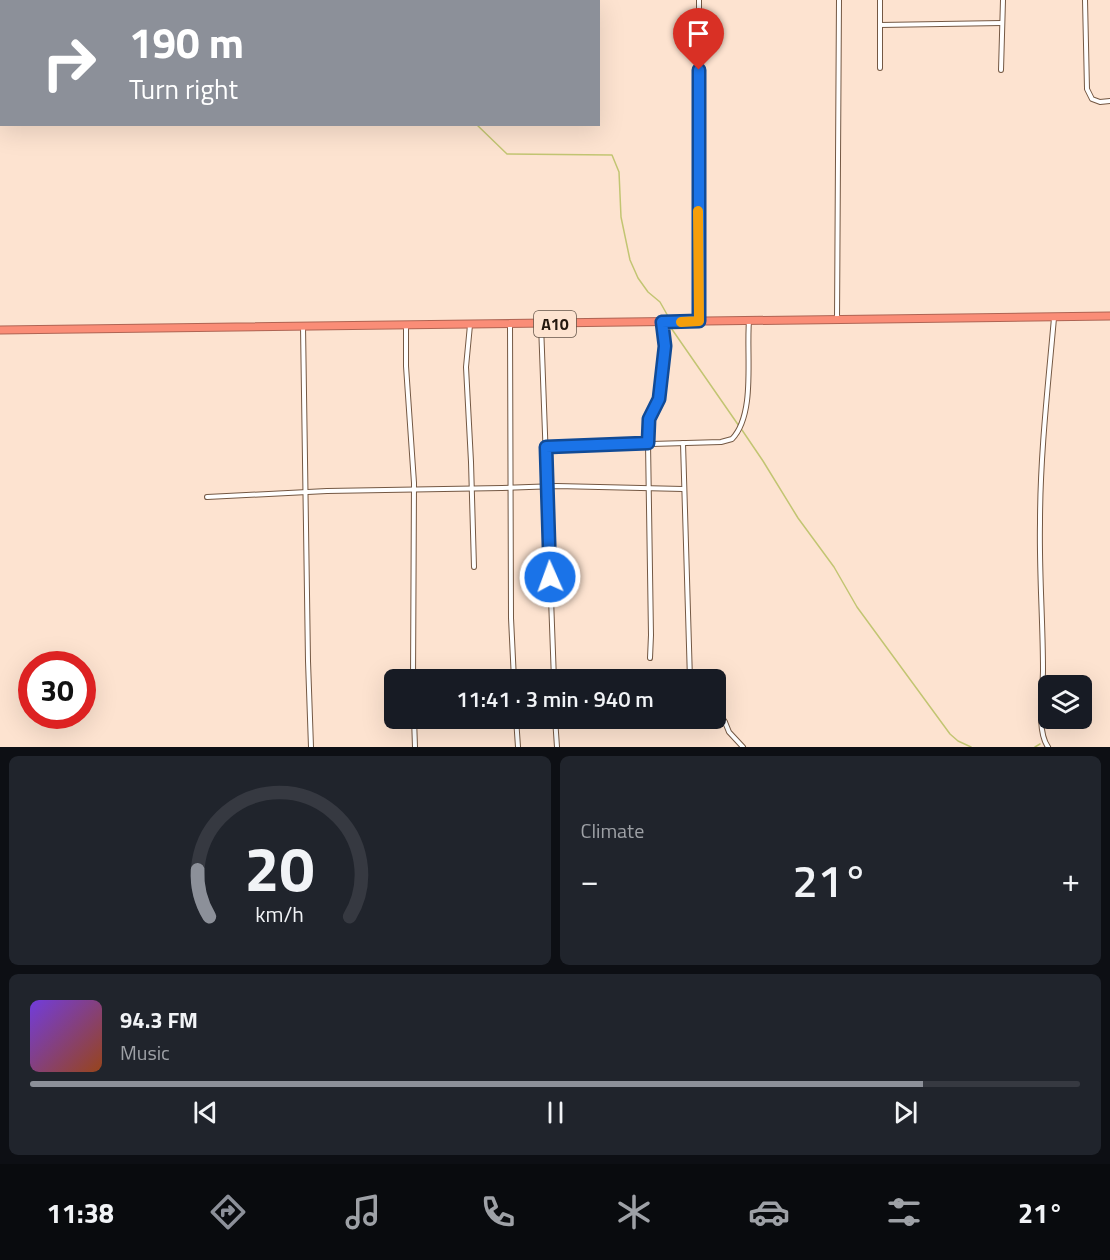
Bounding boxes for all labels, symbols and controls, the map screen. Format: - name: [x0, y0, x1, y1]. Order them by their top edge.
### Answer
- pin: [673, 8, 724, 70]
- text: 190 m: [129, 10, 244, 74]
- icon: arrive: [682, 17, 715, 50]
- icon: right: [30, 24, 108, 102]
- text: Turn right: [129, 68, 238, 109]
- road number: A10: [534, 311, 576, 337]
- position arrow: [518, 545, 582, 609]
- speed limit sign: 30: [18, 651, 96, 729]
- map controls: [1038, 675, 1092, 729]
- button: layers: [1038, 675, 1092, 729]
- text: 11:41 · 3 min · 940 m: [456, 682, 654, 716]
- text: Climate: [581, 815, 644, 846]
- text: 20: [245, 820, 315, 915]
- text: 21°: [792, 846, 868, 914]
- text: −: [581, 855, 599, 905]
- text: +: [1062, 855, 1080, 905]
- text: km/h: [255, 899, 304, 931]
- text: 94.3 FM: [120, 1003, 198, 1037]
- text: Music: [120, 1037, 170, 1068]
- icon: previous: [189, 1096, 222, 1129]
- icon: pause: [539, 1096, 572, 1129]
- icon: next: [889, 1096, 922, 1129]
- icon: directions: [207, 1191, 249, 1233]
- icon: music: [342, 1191, 384, 1233]
- icon: phone: [477, 1191, 519, 1233]
- icon: climate: [613, 1191, 655, 1233]
- icon: car: [748, 1191, 790, 1233]
- icon: filters: [883, 1191, 925, 1233]
- text: 11:38: [47, 1192, 114, 1233]
- text: 21°: [1018, 1192, 1063, 1233]

